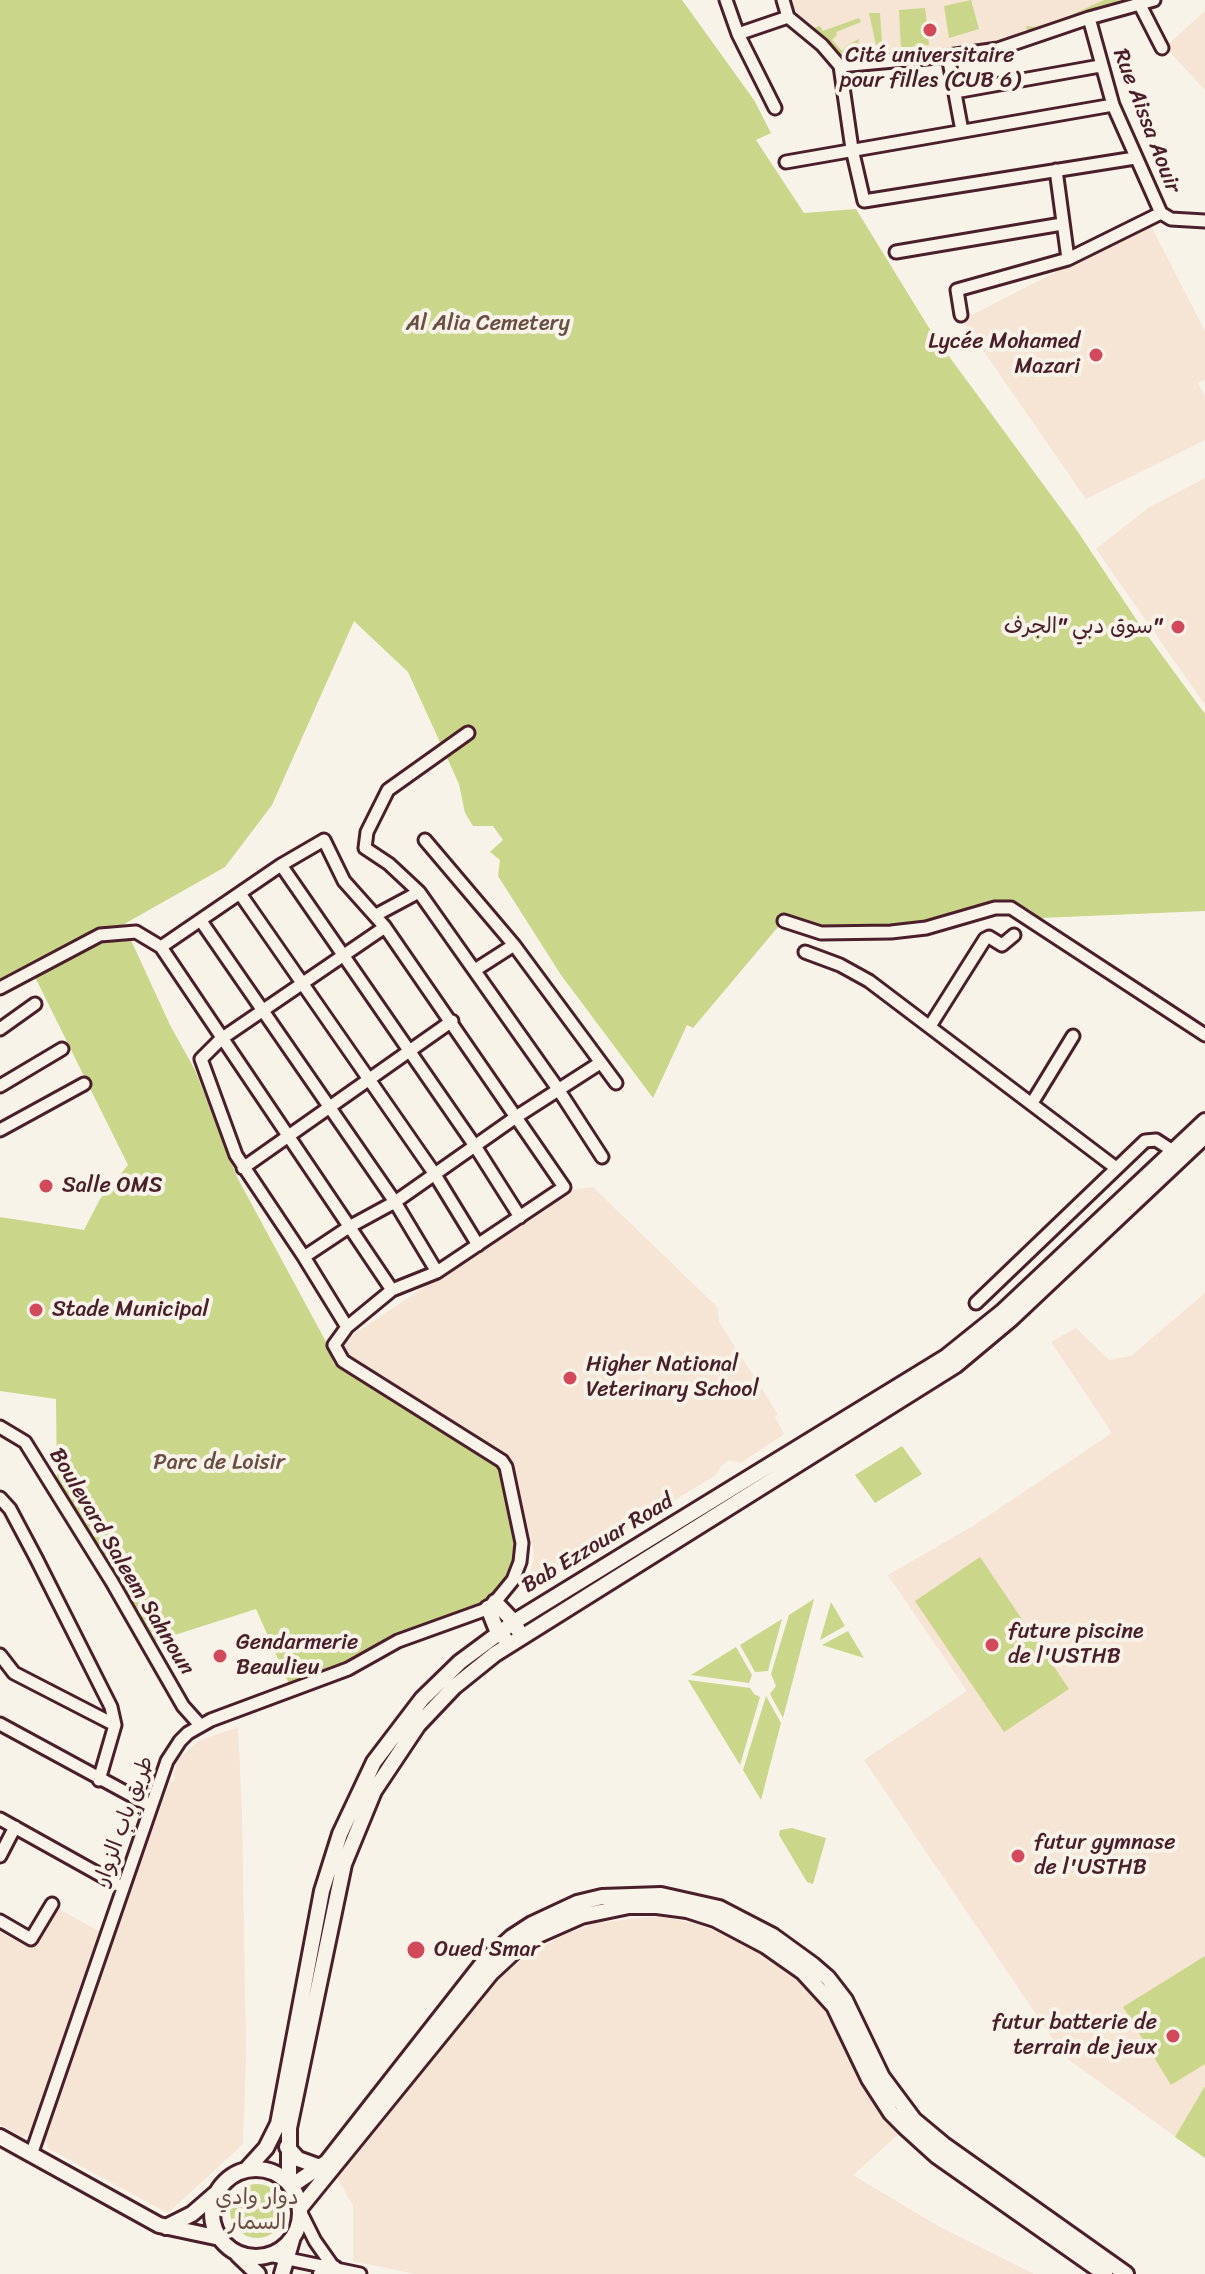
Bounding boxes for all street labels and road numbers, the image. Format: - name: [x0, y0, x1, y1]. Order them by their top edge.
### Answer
- street label: Rue Aissa Aouir: [1106, 45, 1186, 197]
- street label: Boulevard Saleem Sahnoun: [43, 1444, 199, 1680]
- street label: Bab Ezzouar Road: [518, 1488, 678, 1600]
- street label: طريق باب الزوار: [89, 1753, 161, 1889]

